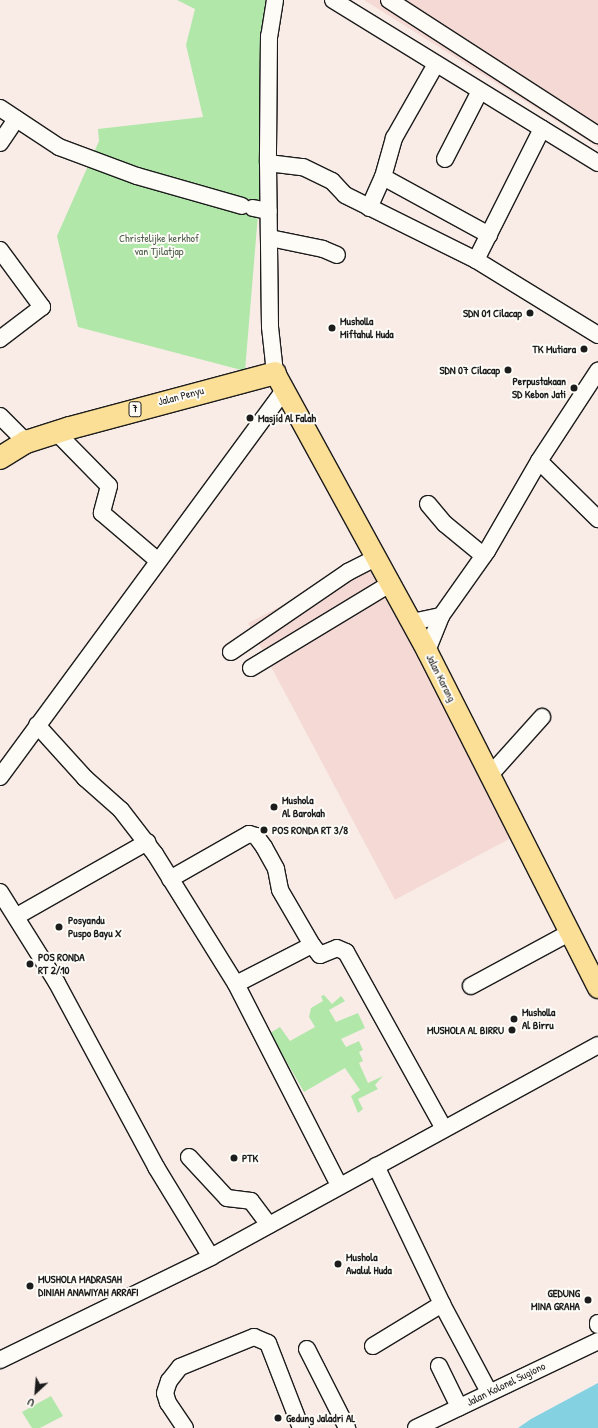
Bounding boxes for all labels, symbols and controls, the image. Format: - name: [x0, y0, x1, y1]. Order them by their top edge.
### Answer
- park label: Christelijke kerkhof van Tjilatjap: [119, 232, 199, 258]
- place label: SDN 01 Cilacap: [463, 306, 522, 320]
- marker: SDN 01 Cilacap: [525, 308, 535, 318]
- place label: Musholla Miftahul Huda: [340, 315, 394, 341]
- marker: Musholla Miftahul Huda: [327, 323, 337, 333]
- place label: TK Mutiara: [533, 342, 576, 356]
- marker: TK Mutiara: [579, 344, 589, 354]
- place label: SDN 07 Cilacap: [439, 363, 500, 377]
- marker: SDN 07 Cilacap: [503, 365, 513, 375]
- place label: Perpustakaan SD Kebon Jati: [512, 375, 566, 401]
- marker: Perpustakaan SD Kebon Jati: [569, 383, 579, 393]
- street label: Jalan Penyu: [157, 384, 205, 408]
- road number: 7: [128, 401, 142, 417]
- place label: Masjid Al Falah: [258, 411, 316, 425]
- marker: Masjid Al Falah: [245, 413, 255, 423]
- street label: Jalan Karang: [423, 652, 459, 704]
- place label: Mushola Al Barokah: [282, 794, 325, 820]
- marker: Mushola Al Barokah: [269, 802, 279, 812]
- place label: POS RONDA RT 3/8: [272, 823, 348, 837]
- marker: POS RONDA RT 3/8: [259, 825, 269, 835]
- place label: Posyandu Puspo Bayu X: [68, 914, 122, 940]
- marker: Posyandu Puspo Bayu X: [53, 921, 65, 933]
- place label: POS RONDA RT 2/10: [38, 951, 85, 977]
- marker: POS RONDA RT 2/10: [25, 959, 35, 969]
- place label: Musholla Al Birru: [522, 1006, 555, 1032]
- marker: Musholla Al Birru: [509, 1014, 519, 1024]
- place label: MUSHOLA AL BIRRU: [427, 1023, 504, 1037]
- marker: MUSHOLA AL BIRRU: [507, 1025, 517, 1035]
- place label: PTK: [242, 1151, 258, 1165]
- marker: PTK: [229, 1153, 239, 1163]
- place label: Mushola Awalul Huda: [346, 1251, 392, 1277]
- marker: Mushola Awalul Huda: [333, 1259, 343, 1269]
- place label: MUSHOLA MADRASAH DINIAH ANAWIYAH ARRAFI: [38, 1273, 139, 1299]
- marker: MUSHOLA MADRASAH DINIAH ANAWIYAH ARRAFI: [25, 1281, 35, 1291]
- place label: GEDUNG MINA GRAHA: [531, 1287, 580, 1313]
- marker: GEDUNG MINA GRAHA: [583, 1295, 593, 1305]
- street label: Jalan Kolonel Sugiono: [464, 1359, 548, 1409]
- north arrow: [16, 1372, 56, 1412]
- text: U: [25, 1395, 37, 1410]
- place label: Gedung Jaladri AL: [286, 1411, 355, 1425]
- marker: Gedung Jaladri AL: [273, 1413, 283, 1423]

